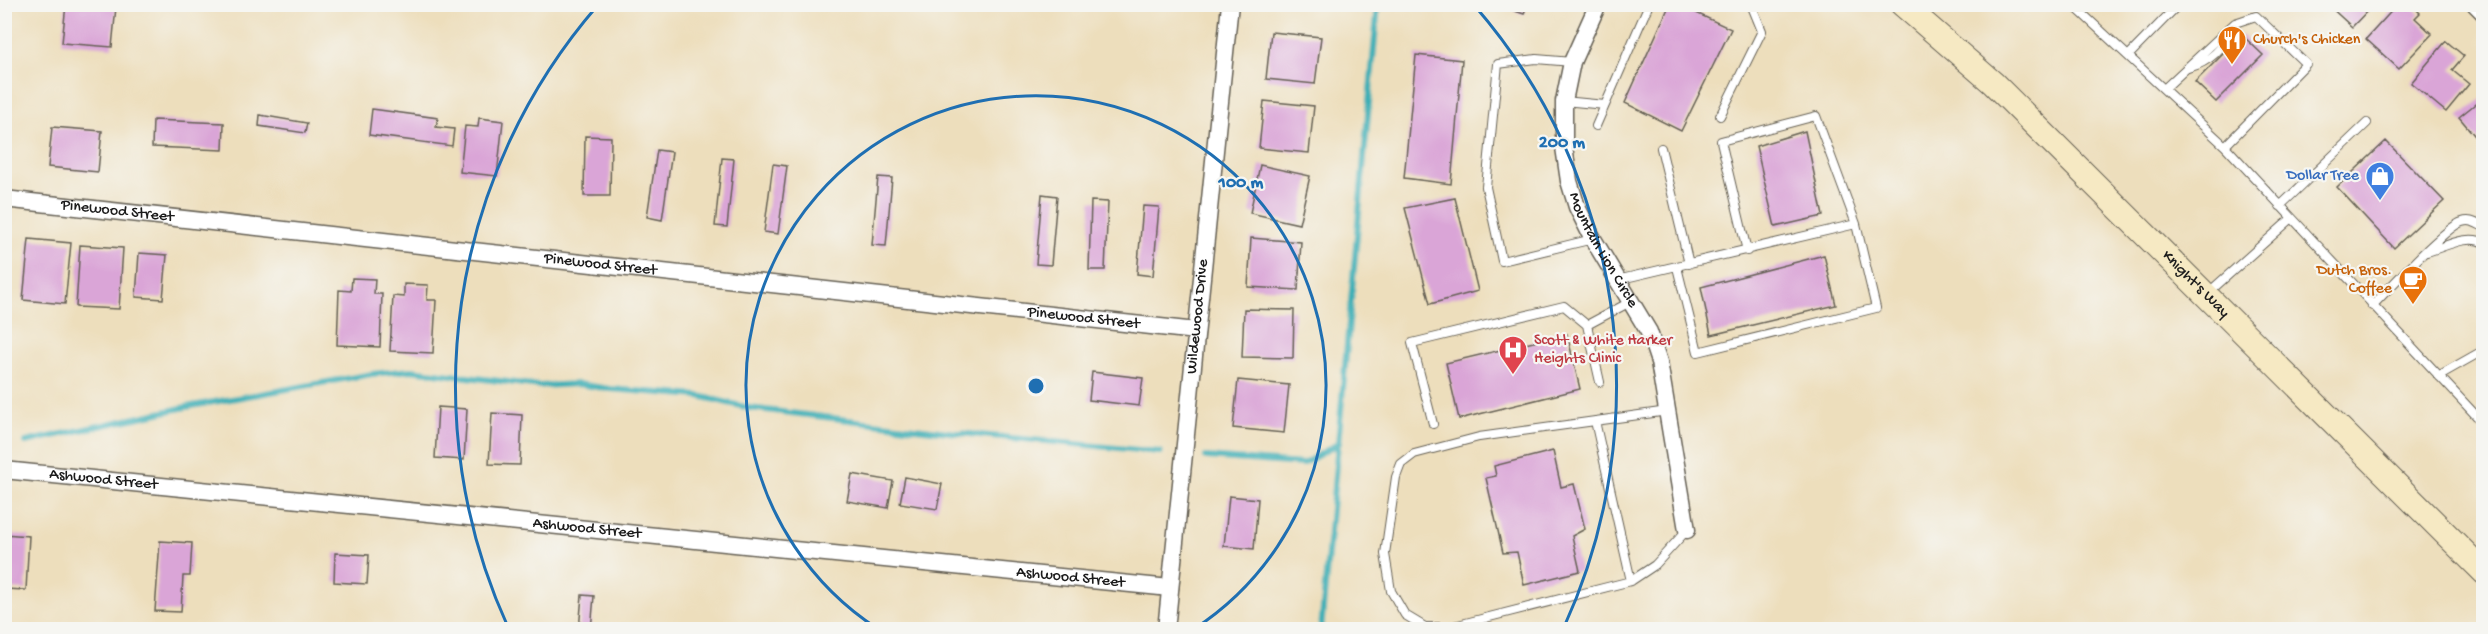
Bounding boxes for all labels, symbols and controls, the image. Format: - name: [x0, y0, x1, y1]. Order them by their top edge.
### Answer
- restaurant icon: Church's Chicken: [2216, 24, 2248, 66]
- place label: Church's Chicken: [2253, 31, 2361, 50]
- text: 200 m: [1539, 133, 1585, 154]
- shop icon: Dollar Tree: [2364, 160, 2396, 202]
- place label: Dollar Tree: [2286, 167, 2360, 186]
- text: 100 m: [1218, 173, 1264, 194]
- street label: Mountain Lion Circle: [1564, 190, 1642, 312]
- street label: Pinewood Street: [59, 196, 176, 227]
- street label: Knight's Way: [2157, 247, 2233, 322]
- street label: Pinewood Street: [542, 249, 659, 281]
- street label: Wildewood Drive: [1183, 258, 1213, 375]
- place label: Dutch Bros. Coffee: [2316, 262, 2393, 299]
- cafe icon: Dutch Bros. Coffee: [2397, 264, 2429, 306]
- street label: Pinewood Street: [1025, 303, 1142, 334]
- place label: Scott & White Harker Heights Clinic: [1534, 332, 1673, 369]
- hospital icon: Scott & White Harker Heights Clinic: [1497, 334, 1529, 376]
- centre of rings: [1026, 376, 1046, 396]
- street label: Ashwood Street: [48, 465, 160, 495]
- street label: Ashwood Street: [532, 514, 644, 544]
- street label: Ashwood Street: [1015, 563, 1127, 593]

